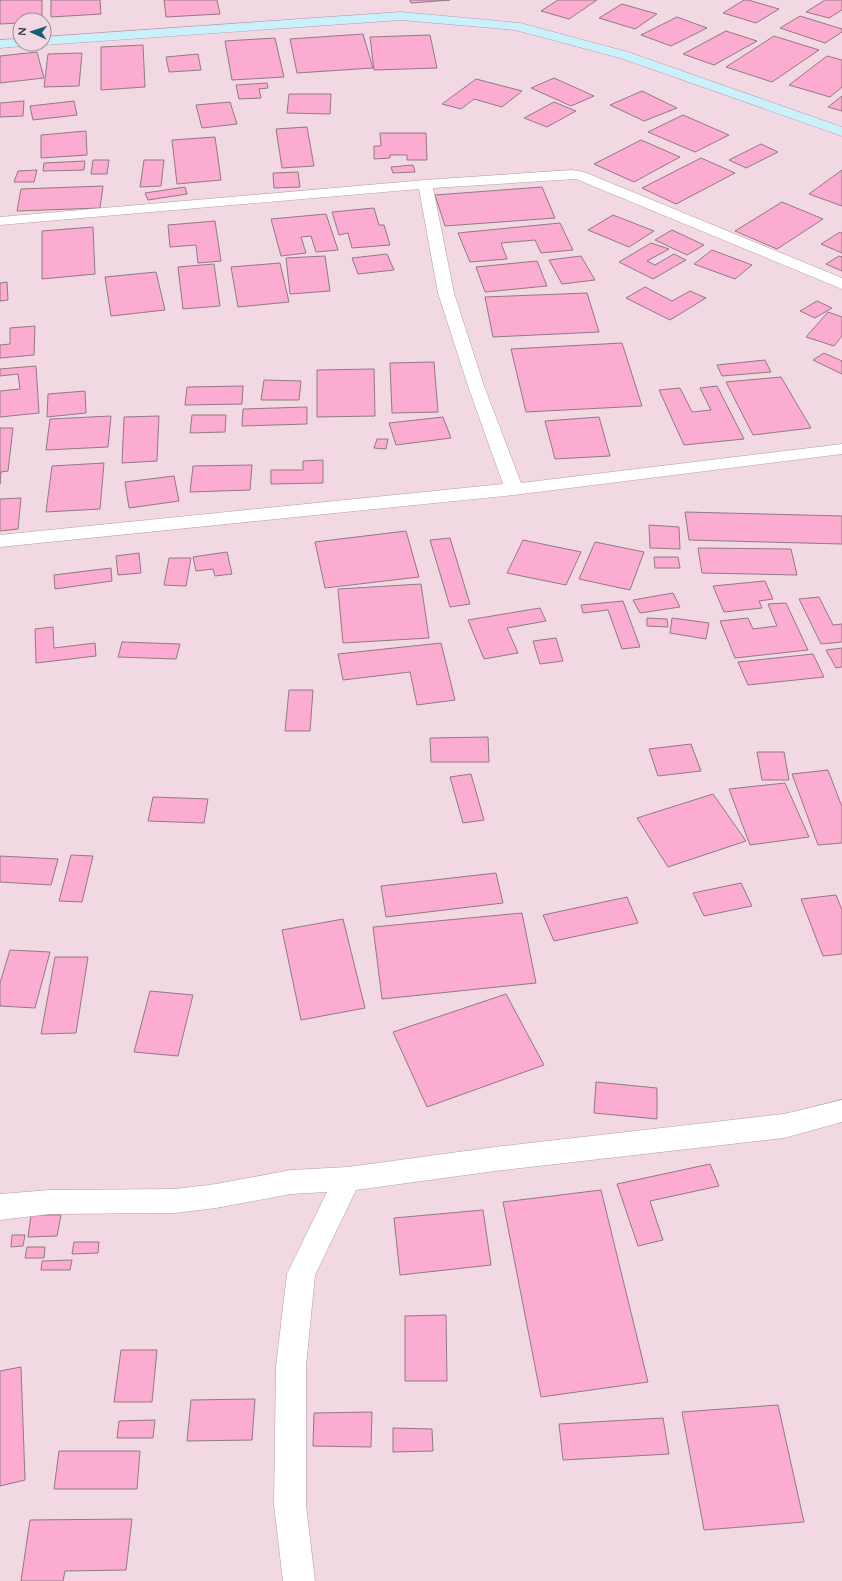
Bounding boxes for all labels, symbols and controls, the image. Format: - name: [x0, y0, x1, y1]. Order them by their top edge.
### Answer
- north arrow: [12, 12, 52, 52]
- text: N: [15, 27, 29, 36]

